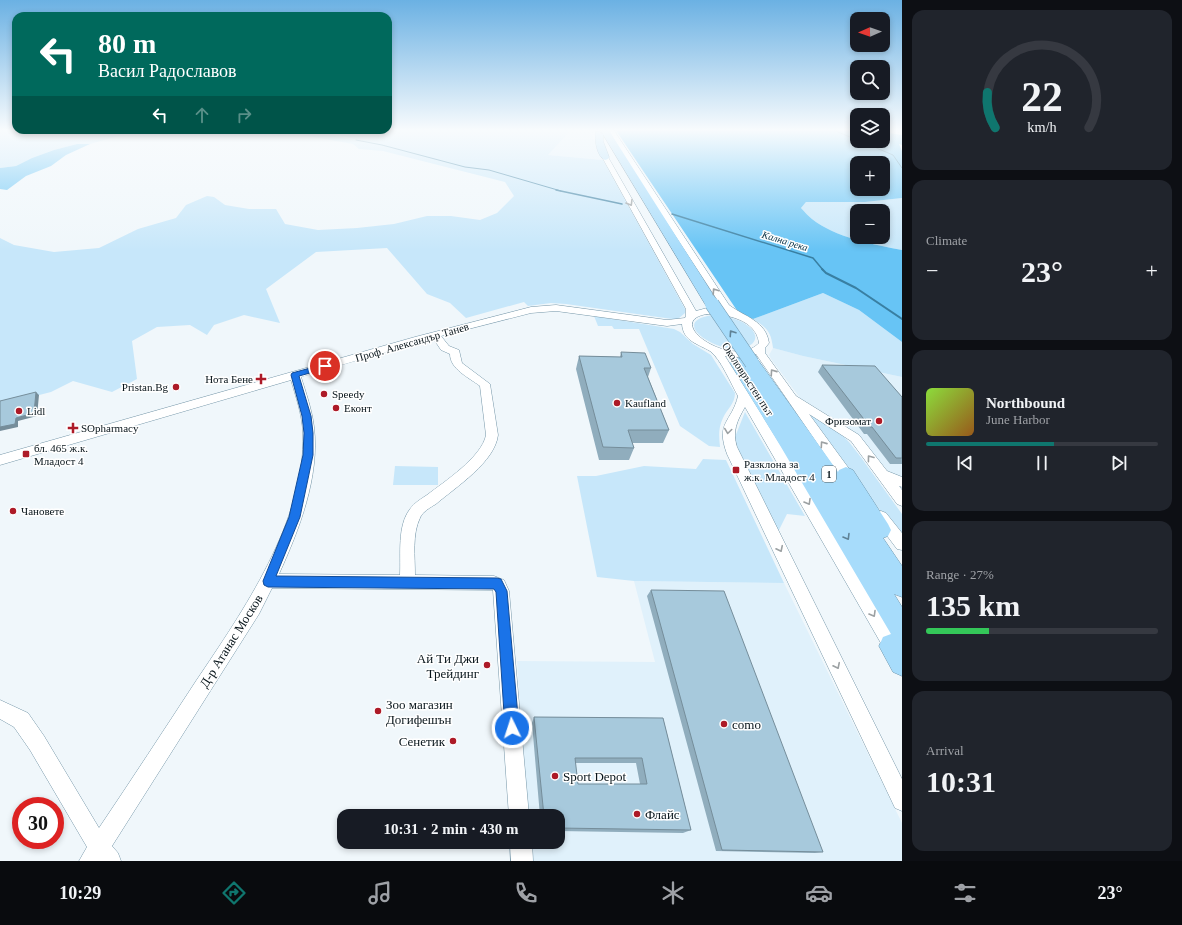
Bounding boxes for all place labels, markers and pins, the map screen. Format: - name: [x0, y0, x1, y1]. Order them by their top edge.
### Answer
- pin: [308, 349, 342, 383]
- place label: Нота Бене: [205, 373, 253, 385]
- marker: Нота Бене: [256, 374, 266, 384]
- place label: Pristan.Bg: [122, 381, 168, 393]
- marker: Pristan.Bg: [171, 382, 181, 392]
- place label: Speedy: [332, 388, 365, 400]
- marker: Speedy: [319, 389, 329, 399]
- place label: Kaufland: [625, 397, 666, 409]
- marker: Kaufland: [612, 398, 622, 408]
- place label: Еконт: [344, 402, 372, 414]
- marker: Еконт: [331, 403, 341, 413]
- place label: Lidl: [27, 405, 45, 417]
- marker: Lidl: [14, 406, 24, 416]
- place label: Фризомат: [825, 415, 871, 427]
- marker: Фризомат: [874, 416, 884, 426]
- place label: SOpharmacy: [81, 422, 139, 434]
- marker: SOpharmacy: [68, 423, 78, 433]
- place label: бл. 465 ж.к. Младост 4: [34, 442, 88, 467]
- marker: бл. 465 ж.к. Младост 4: [21, 449, 31, 459]
- place label: Разклона за ж.к. Младост 4: [743, 458, 815, 483]
- marker: Разклона за ж.к. Младост 4: [731, 465, 741, 475]
- place label: Чановете: [21, 505, 64, 517]
- marker: Чановете: [8, 506, 18, 516]
- place label: Ай Ти Джи Трейдинг: [417, 651, 479, 681]
- marker: Ай Ти Джи Трейдинг: [482, 660, 492, 670]
- place label: Зоо магазин Догифешън: [386, 697, 453, 727]
- marker: Зоо магазин Догифешън: [373, 706, 383, 716]
- place label: como: [732, 717, 761, 732]
- marker: como: [719, 719, 729, 729]
- place label: Сенетик: [399, 734, 446, 749]
- marker: Сенетик: [448, 736, 458, 746]
- place label: Sport Depot: [563, 769, 627, 784]
- marker: Sport Depot: [550, 771, 560, 781]
- place label: Флайс: [645, 807, 680, 822]
- marker: Флайс: [632, 809, 642, 819]

